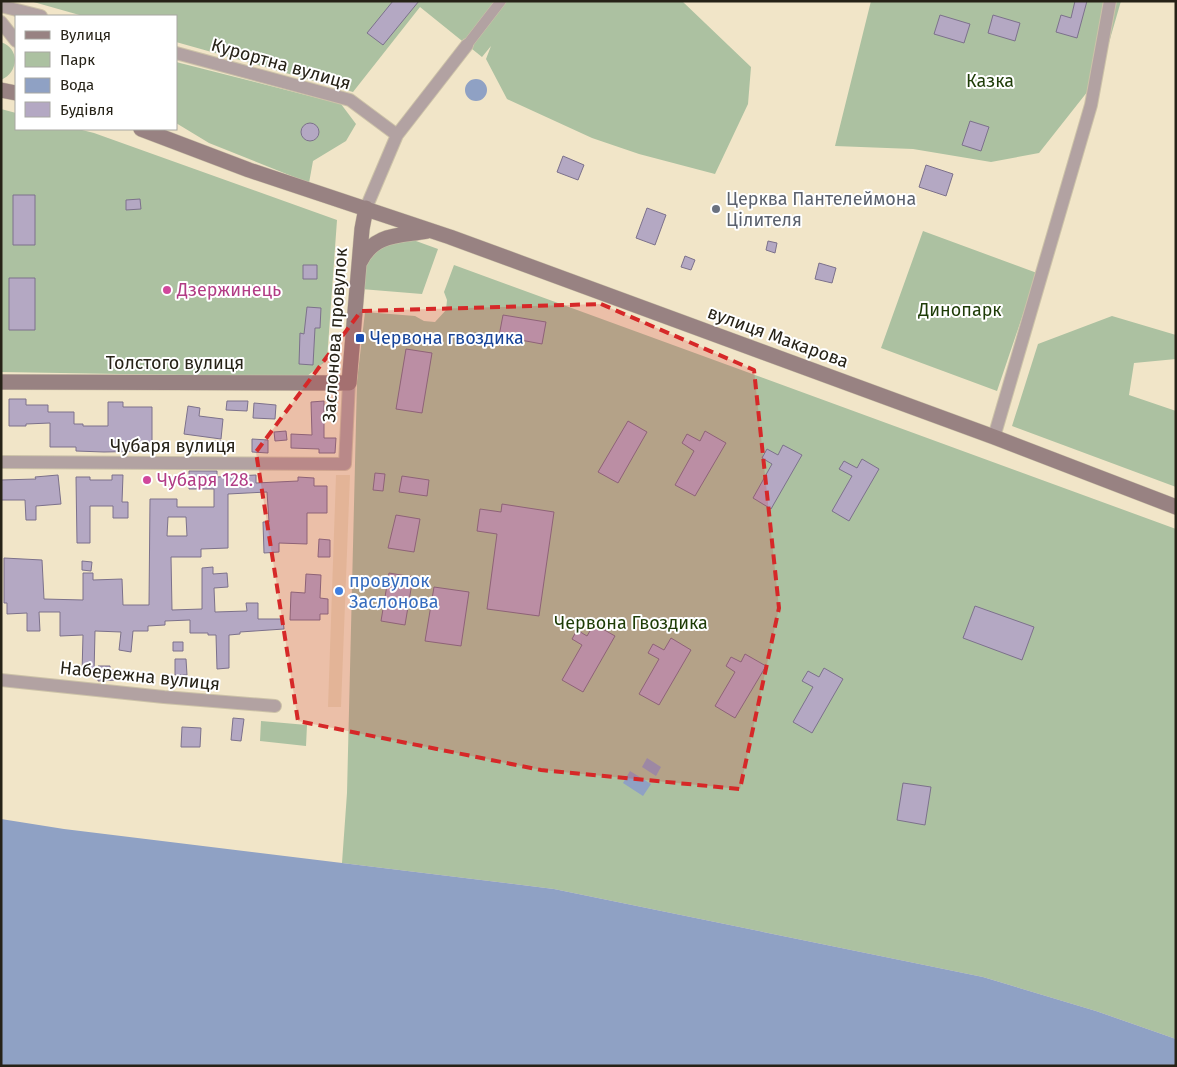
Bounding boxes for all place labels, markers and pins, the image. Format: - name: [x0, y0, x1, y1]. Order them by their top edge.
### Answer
- place label: Церква Пантелеймона Цілителя: [726, 188, 916, 231]
- marker: Церква Пантелеймона Цілителя: [710, 203, 722, 215]
- place label: Дзержинець: [176, 279, 281, 301]
- marker: Дзержинець: [161, 284, 173, 296]
- place label: Червона гвоздика: [370, 327, 524, 349]
- marker: Червона гвоздика: [354, 332, 366, 344]
- place label: Чубаря 128.: [157, 469, 253, 491]
- marker: Чубаря 128.: [141, 474, 153, 486]
- place label: провулок Заслонова: [349, 570, 439, 613]
- marker: провулок Заслонова: [333, 585, 345, 597]

